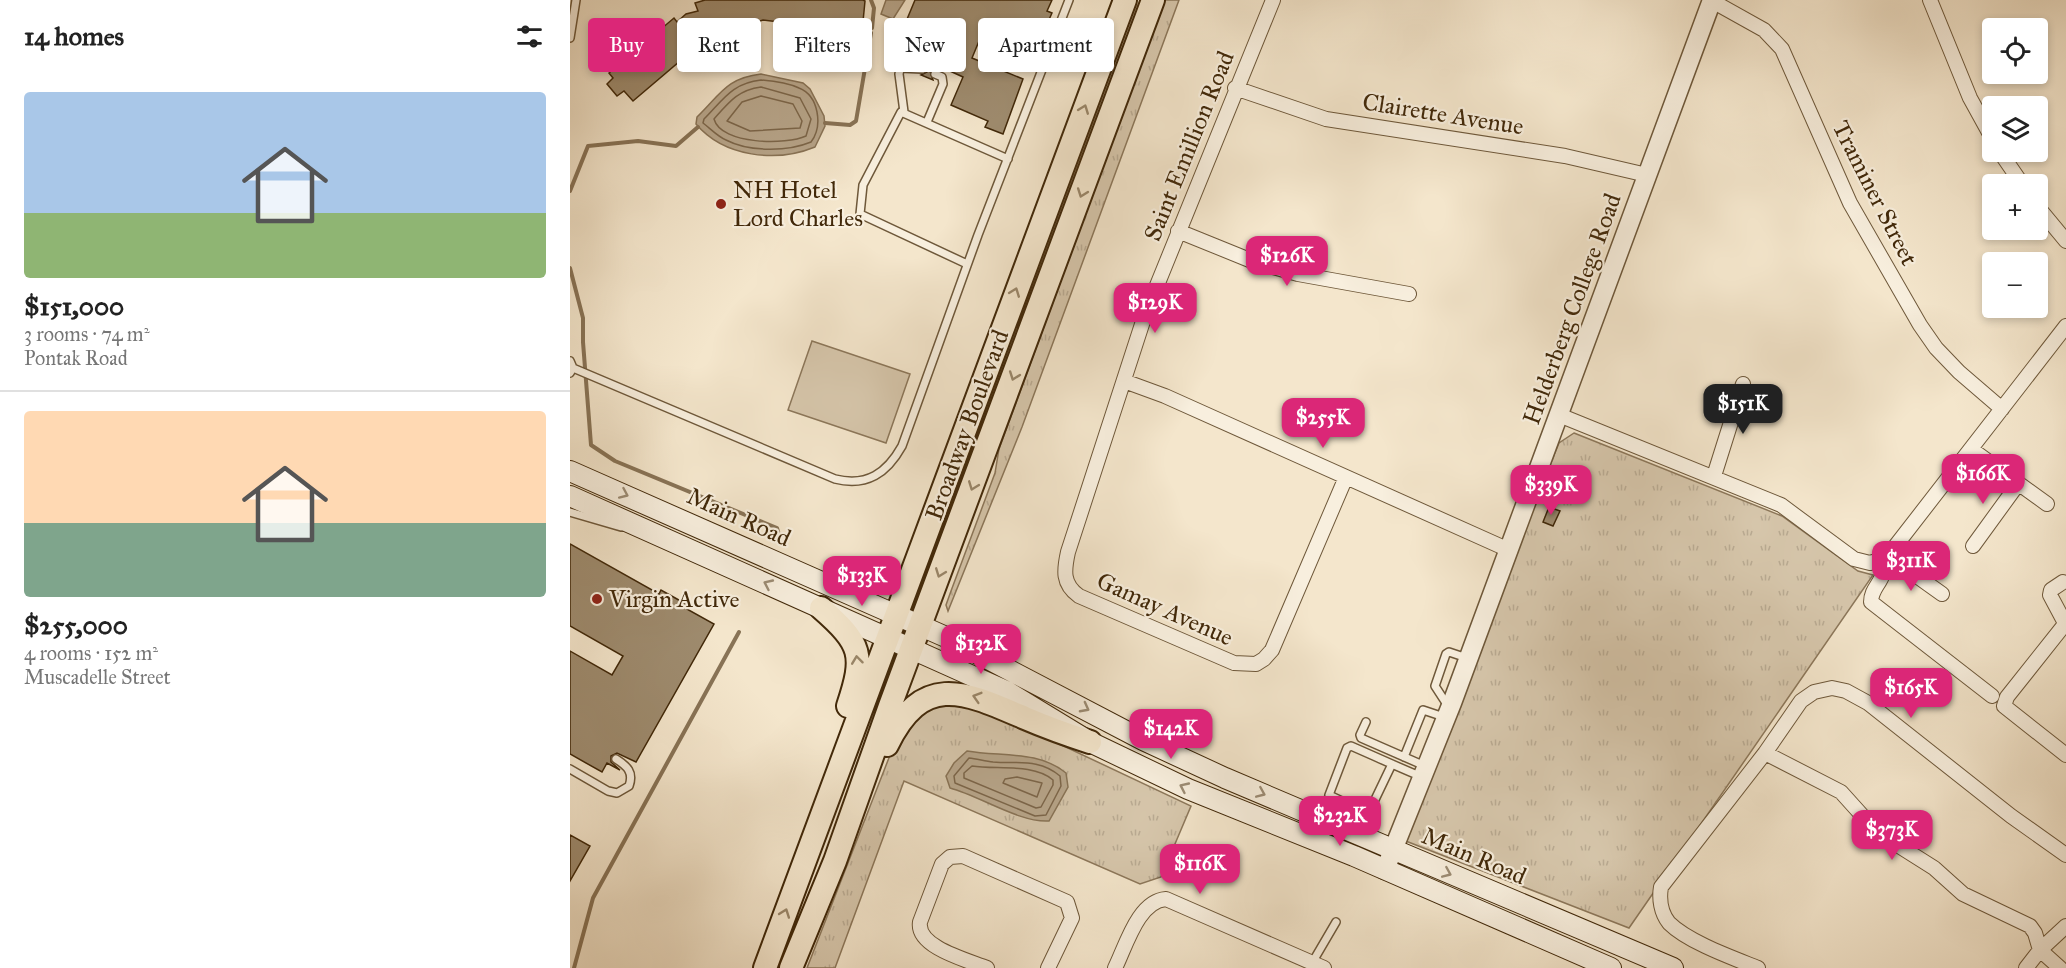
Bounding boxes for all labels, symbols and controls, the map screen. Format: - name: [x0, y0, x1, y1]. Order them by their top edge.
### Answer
- chip: Buy: [588, 18, 665, 72]
- chip: Rent: [677, 18, 761, 72]
- chip: Filters: [773, 18, 872, 72]
- chip: New: [884, 18, 966, 72]
- chip: Apartment: [978, 18, 1114, 72]
- map controls: [1982, 18, 2048, 318]
- button: locate: [1982, 18, 2048, 84]
- text: 14 homes: [24, 20, 124, 52]
- icon: filters: [513, 20, 546, 53]
- street label: Saint Emillion Road: [1137, 47, 1241, 245]
- street label: Clairette Avenue: [1360, 86, 1526, 142]
- button: layers: [1982, 96, 2048, 162]
- one-way arrow: [1076, 104, 1089, 115]
- street label: Traminer Street: [1826, 116, 1925, 271]
- icon: home: [231, 131, 339, 239]
- button: +: [1982, 174, 2048, 240]
- place label: NH Hotel Lord Charles: [733, 175, 863, 233]
- one-way arrow: [1076, 187, 1089, 198]
- street label: Helderberg College Road: [1516, 189, 1628, 429]
- marker: NH Hotel Lord Charles: [714, 197, 728, 211]
- pin: $126K: [1245, 236, 1329, 287]
- text: $126K: [1260, 243, 1314, 267]
- button: −: [1982, 252, 2048, 318]
- pin: $129K: [1113, 283, 1197, 334]
- one-way arrow: [1008, 287, 1020, 298]
- text: $151,000: [24, 290, 124, 322]
- text: $129K: [1128, 290, 1182, 314]
- text: 3 rooms · 74 m²: [24, 322, 149, 346]
- street label: Broadway Boulevard: [919, 326, 1015, 524]
- text: Pontak Road: [24, 346, 128, 370]
- one-way arrow: [1009, 370, 1022, 381]
- pin: $151K: [1701, 384, 1785, 435]
- text: $151K: [1717, 391, 1769, 415]
- pin: $255K: [1281, 398, 1365, 449]
- text: $255K: [1296, 405, 1350, 429]
- icon: home: [231, 450, 339, 558]
- pin: $166K: [1941, 454, 2025, 505]
- text: $166K: [1956, 461, 2010, 485]
- pin: $339K: [1509, 465, 1593, 516]
- text: $339K: [1525, 472, 1577, 496]
- one-way arrow: [968, 480, 981, 491]
- street label: Main Road: [682, 481, 796, 553]
- one-way arrow: [617, 487, 628, 499]
- pin: $311K: [1869, 541, 1953, 592]
- text: $311K: [1886, 548, 1936, 572]
- pin: $133K: [820, 556, 904, 607]
- text: $133K: [837, 563, 887, 587]
- street label: Gamay Avenue: [1092, 566, 1238, 652]
- one-way arrow: [935, 567, 947, 578]
- one-way arrow: [764, 579, 775, 591]
- place label: Virgin Active: [608, 584, 739, 614]
- marker: Virgin Active: [590, 592, 604, 606]
- text: $255,000: [24, 609, 128, 641]
- pin: $132K: [939, 624, 1023, 675]
- text: $132K: [955, 631, 1007, 655]
- text: 4 rooms · 152 m²: [24, 641, 158, 665]
- one-way arrow: [852, 655, 864, 665]
- text: Muscadelle Street: [24, 665, 171, 689]
- pin: $165K: [1869, 668, 1953, 719]
- text: $165K: [1884, 675, 1938, 699]
- one-way arrow: [972, 692, 983, 705]
- one-way arrow: [1079, 701, 1089, 712]
- pin: $142K: [1129, 709, 1213, 760]
- text: $142K: [1143, 716, 1199, 740]
- one-way arrow: [1180, 782, 1191, 794]
- one-way arrow: [1254, 786, 1265, 798]
- pin: $232K: [1298, 796, 1382, 847]
- text: $232K: [1313, 803, 1367, 827]
- pin: $373K: [1850, 810, 1934, 861]
- text: $373K: [1866, 817, 1918, 841]
- street label: Main Road: [1417, 821, 1531, 891]
- pin: $116K: [1158, 844, 1242, 895]
- text: $116K: [1174, 851, 1226, 875]
- one-way arrow: [1441, 866, 1452, 878]
- one-way arrow: [778, 908, 791, 919]

